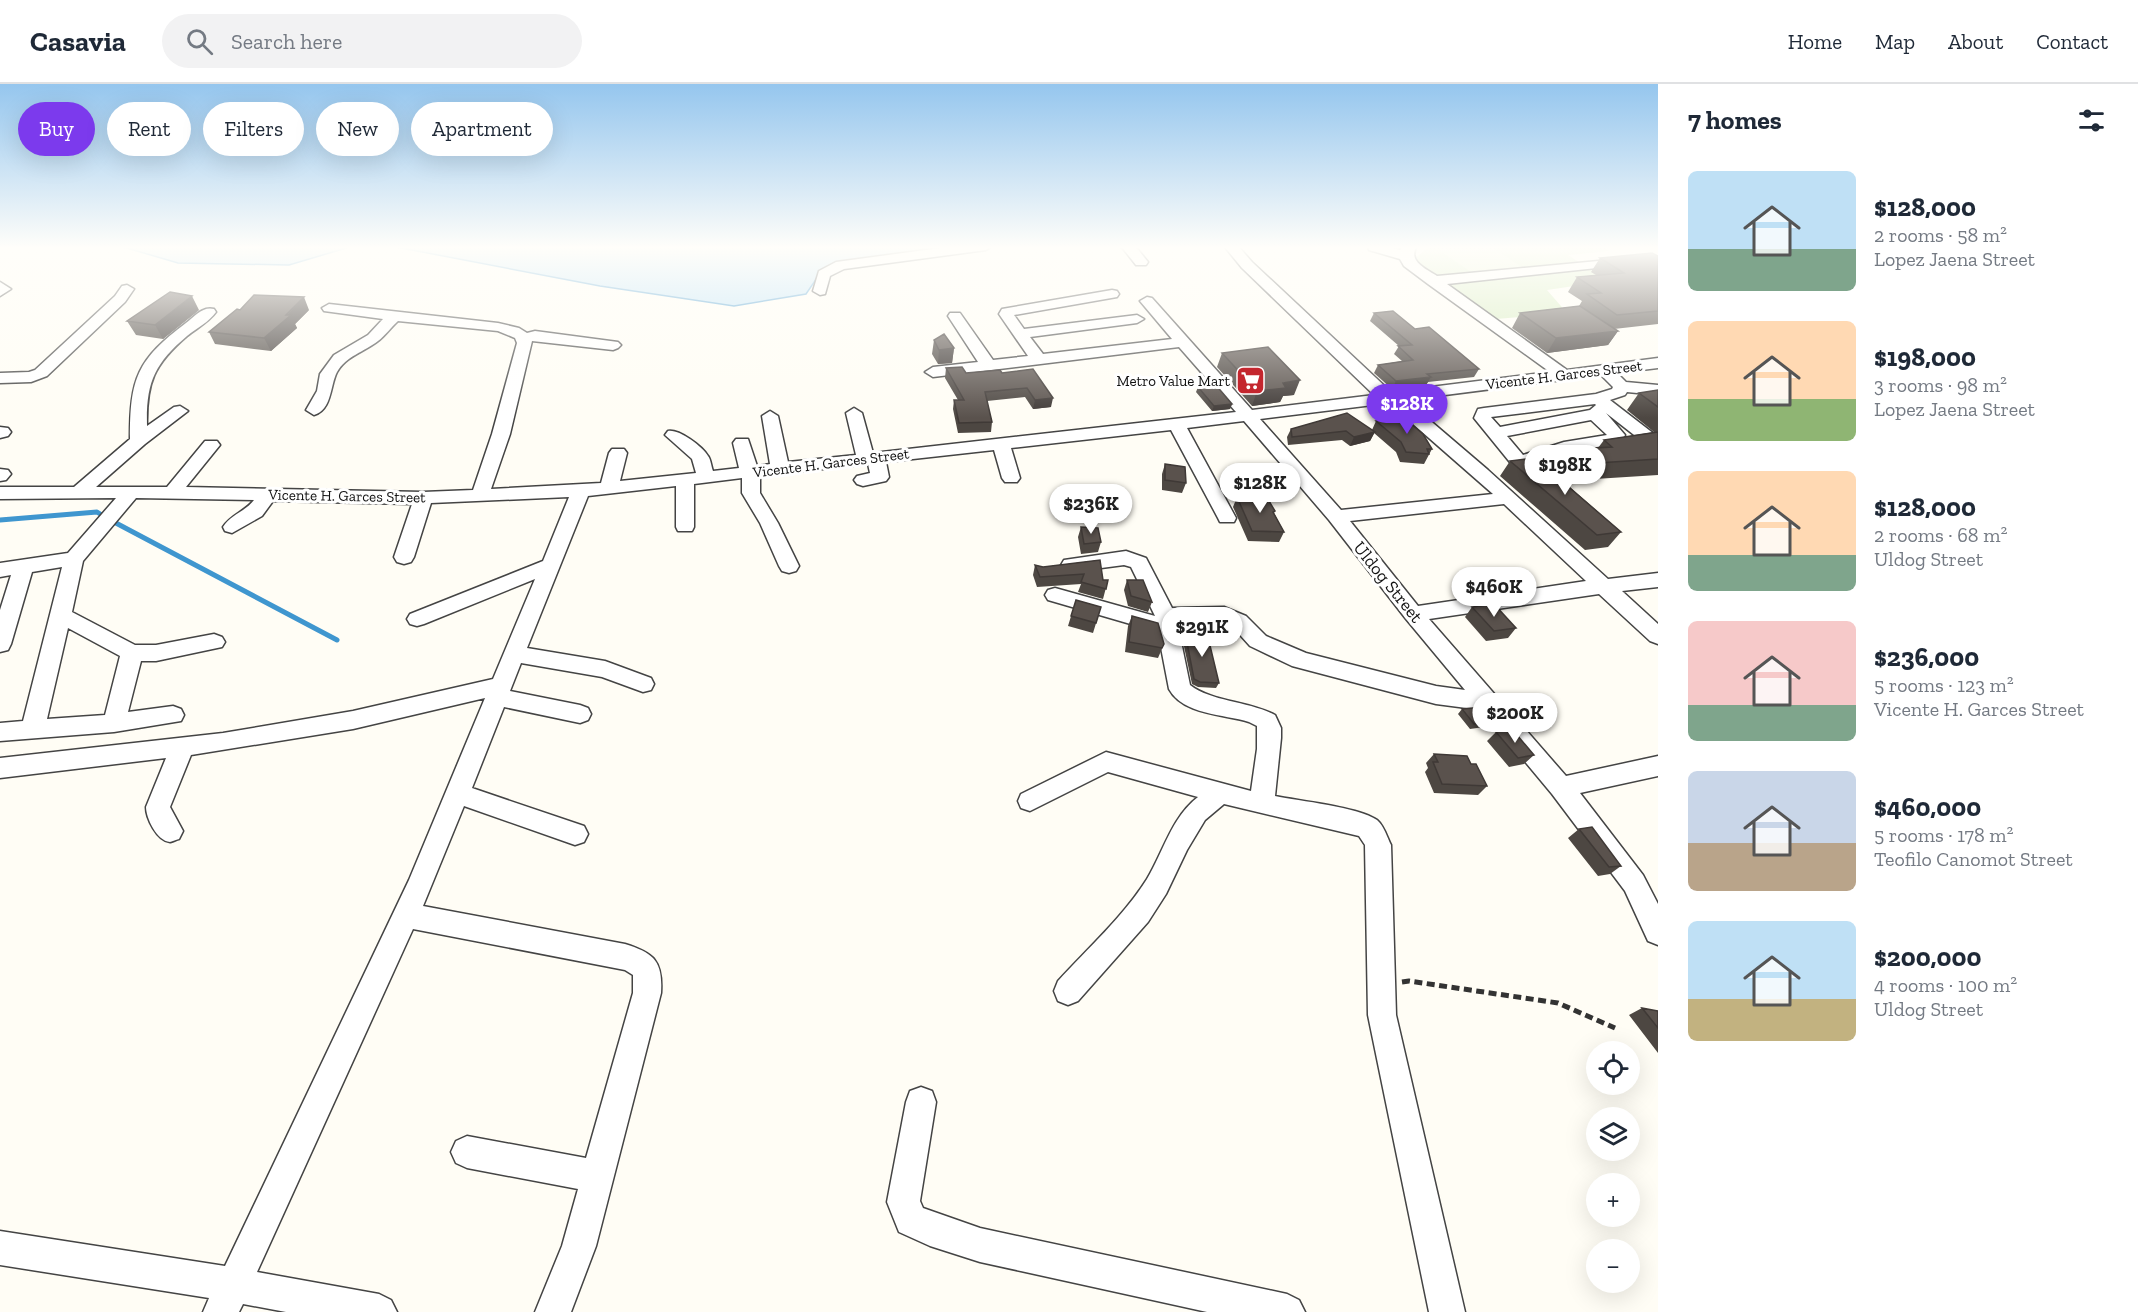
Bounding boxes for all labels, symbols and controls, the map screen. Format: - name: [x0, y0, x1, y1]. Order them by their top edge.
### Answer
- search box: [162, 14, 582, 68]
- text: Casavia: [30, 25, 126, 58]
- icon: search: [183, 25, 216, 58]
- text: Search here: [231, 28, 342, 55]
- text: Home: [1788, 29, 1842, 54]
- text: Map: [1875, 29, 1915, 54]
- text: About: [1948, 29, 2003, 54]
- text: Contact: [2036, 29, 2108, 54]
- chip: Buy: [18, 102, 95, 156]
- chip: Rent: [107, 102, 191, 156]
- chip: Filters: [203, 102, 304, 156]
- chip: New: [316, 102, 399, 156]
- chip: Apartment: [411, 102, 553, 156]
- text: 7 homes: [1688, 104, 1782, 136]
- icon: filters: [2075, 104, 2108, 137]
- text: $128,000: [1874, 191, 1976, 223]
- icon: home: [1736, 195, 1808, 267]
- text: 2 rooms · 58 m²: [1874, 223, 2007, 247]
- text: Lopez Jaena Street: [1874, 247, 2035, 271]
- text: $198,000: [1874, 341, 1976, 373]
- icon: home: [1736, 345, 1808, 417]
- street label: Vicente H. Garces Street: [1484, 356, 1644, 394]
- supermarket icon: Metro Value Mart: [1235, 365, 1267, 397]
- place label: Metro Value Mart: [1117, 372, 1230, 390]
- text: 3 rooms · 98 m²: [1874, 373, 2007, 397]
- pin: $128K: [1365, 384, 1449, 435]
- text: $128K: [1381, 391, 1433, 415]
- text: Lopez Jaena Street: [1874, 397, 2035, 421]
- street label: Vicente H. Garces Street: [751, 444, 911, 482]
- pin: $198K: [1523, 445, 1607, 496]
- text: $198K: [1539, 452, 1591, 476]
- pin: $128K: [1218, 463, 1302, 514]
- text: $128K: [1234, 470, 1286, 494]
- pin: $236K: [1049, 484, 1133, 535]
- street label: Vicente H. Garces Street: [267, 486, 426, 506]
- text: $236K: [1063, 491, 1119, 515]
- text: $128,000: [1874, 491, 1976, 523]
- icon: home: [1736, 495, 1808, 567]
- text: 2 rooms · 68 m²: [1874, 523, 2007, 547]
- street label: Uldog Street: [1349, 537, 1428, 627]
- text: Uldog Street: [1874, 547, 1983, 571]
- pin: $460K: [1452, 567, 1536, 618]
- text: $460K: [1466, 574, 1522, 598]
- pin: $291K: [1160, 607, 1244, 658]
- text: $291K: [1176, 614, 1228, 638]
- text: $236,000: [1874, 641, 1979, 673]
- icon: home: [1736, 645, 1808, 717]
- text: 5 rooms · 123 m²: [1874, 673, 2014, 697]
- pin: $200K: [1473, 693, 1557, 744]
- text: Vicente H. Garces Street: [1874, 697, 2084, 721]
- text: $200K: [1486, 700, 1544, 724]
- text: $460,000: [1874, 791, 1981, 823]
- icon: home: [1736, 795, 1808, 867]
- text: 5 rooms · 178 m²: [1874, 823, 2013, 847]
- text: Teofilo Canomot Street: [1874, 847, 2073, 871]
- text: $200,000: [1874, 941, 1981, 973]
- icon: home: [1736, 945, 1808, 1017]
- text: 4 rooms · 100 m²: [1874, 973, 2017, 997]
- text: Uldog Street: [1874, 997, 1983, 1021]
- map controls: [1586, 1041, 1640, 1293]
- button: locate: [1586, 1041, 1640, 1095]
- button: layers: [1586, 1107, 1640, 1161]
- button: +: [1586, 1173, 1640, 1227]
- button: −: [1586, 1239, 1640, 1293]

